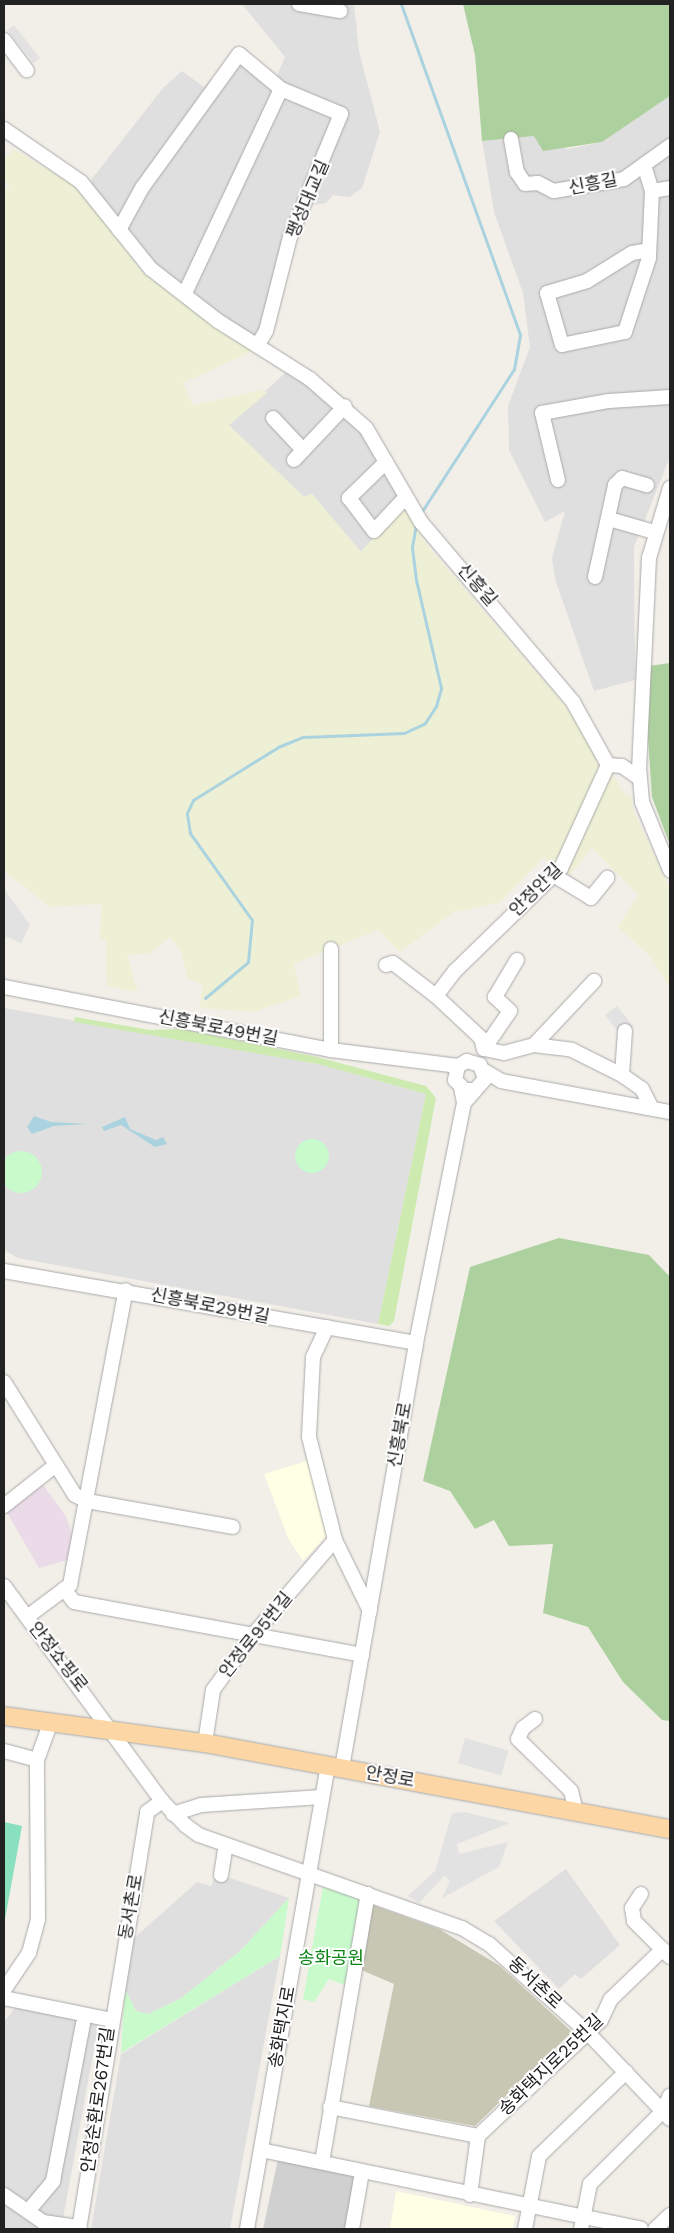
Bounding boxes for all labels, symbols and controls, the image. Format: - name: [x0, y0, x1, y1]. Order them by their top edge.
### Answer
- street label: 팽성대교길: [282, 157, 334, 241]
- street label: 신흥길: [567, 169, 619, 199]
- street label: 신흥길: [453, 559, 501, 611]
- street label: 안정안길: [505, 859, 567, 921]
- street label: 신흥북로49번길: [156, 1006, 280, 1050]
- street label: 신흥북로29번길: [149, 1284, 271, 1328]
- street label: 신흥북로: [384, 1401, 416, 1469]
- street label: 안정로95번길: [215, 1588, 297, 1682]
- street label: 안정쇼핑로: [24, 1618, 92, 1696]
- street label: 안정로: [364, 1762, 416, 1792]
- street label: 동서촌로: [115, 1873, 147, 1941]
- park label: 송화공원: [298, 1947, 364, 1969]
- street label: 동서촌로: [503, 1953, 567, 2013]
- street label: 송화택지로: [264, 1984, 300, 2070]
- street label: 송화택지로25번길: [494, 2010, 608, 2120]
- street label: 안정순환로267번길: [77, 2026, 119, 2174]

